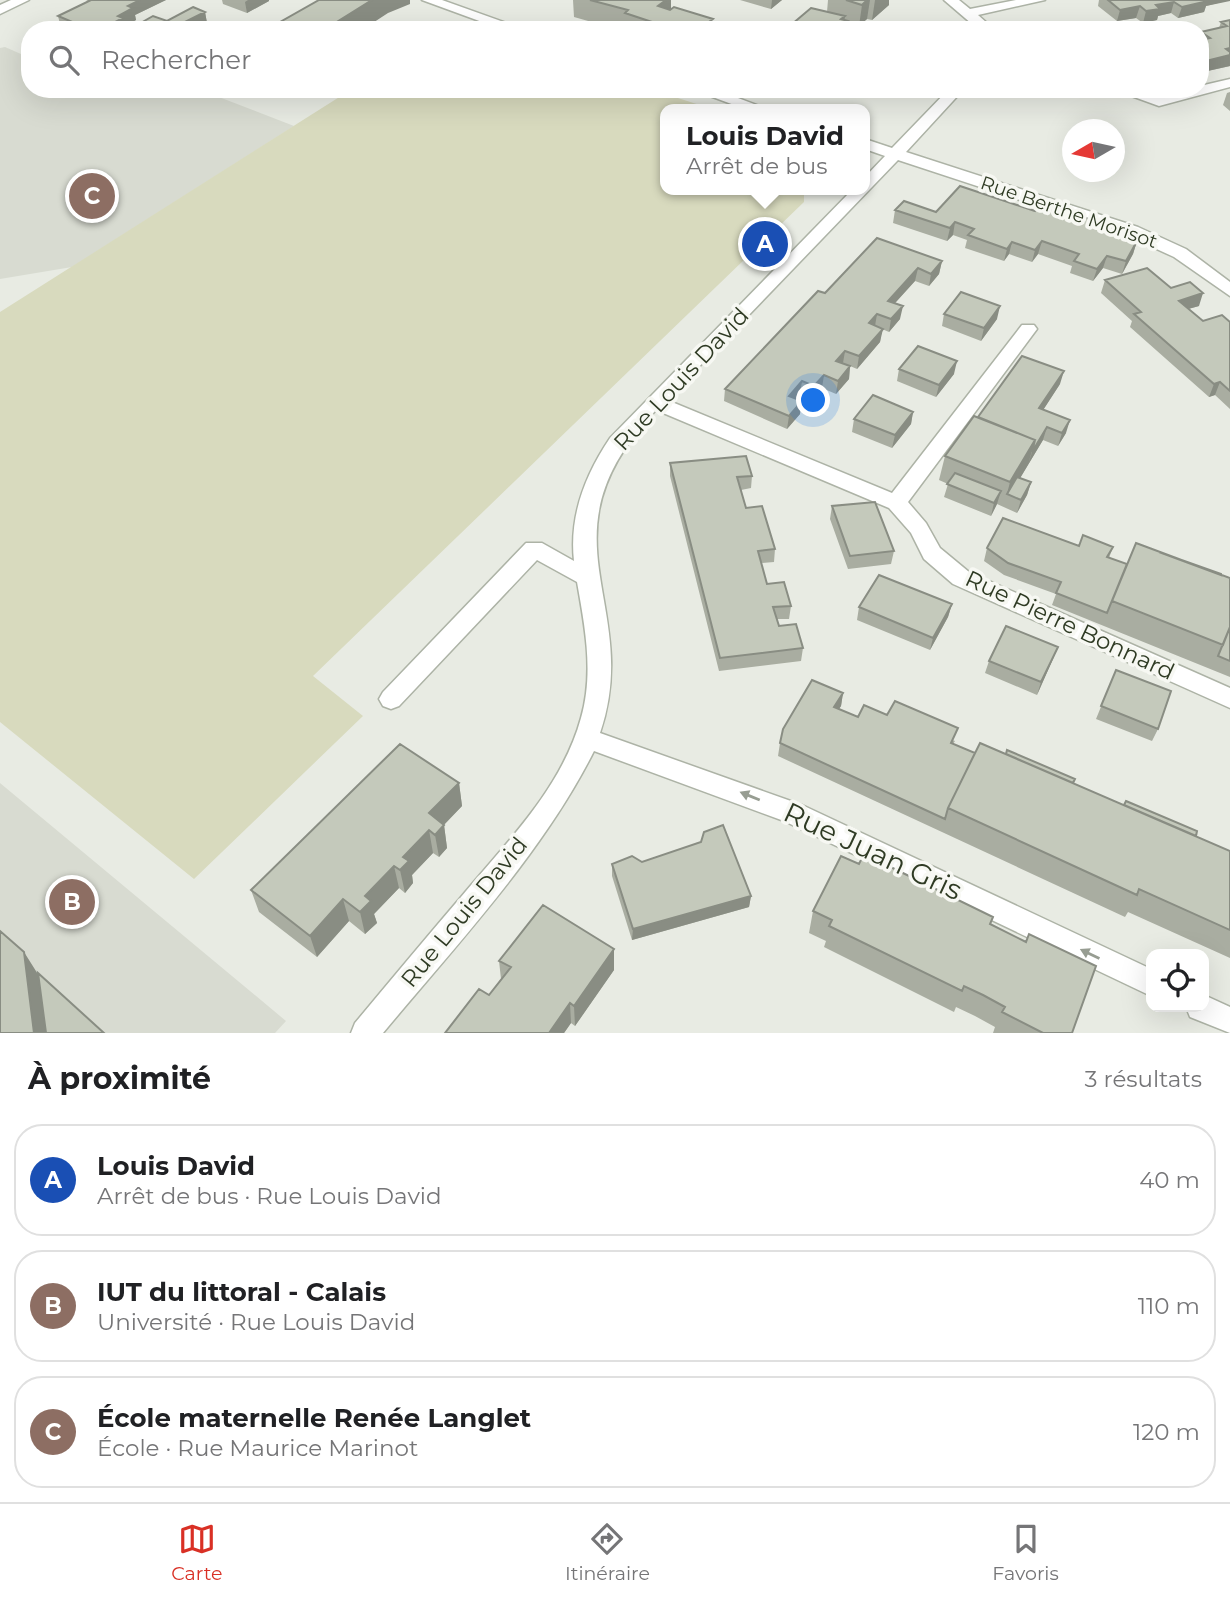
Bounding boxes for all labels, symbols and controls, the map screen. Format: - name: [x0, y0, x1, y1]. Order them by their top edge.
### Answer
- search box: [21, 21, 1209, 98]
- icon: search: [45, 41, 83, 79]
- text: Rechercher: [101, 44, 251, 76]
- popup: [660, 104, 870, 195]
- north arrow: [1062, 119, 1125, 182]
- text: Louis David: [686, 120, 844, 152]
- text: Arrêt de bus: [686, 152, 827, 180]
- pin: C: [69, 170, 115, 222]
- street label: Rue Berthe Morisot: [978, 171, 1161, 253]
- pin: A: [742, 218, 788, 270]
- street label: Rue Louis David: [608, 302, 754, 456]
- your location: [796, 383, 830, 417]
- street label: Rue Pierre Bonnard: [961, 564, 1179, 686]
- one-way arrow: [740, 790, 761, 801]
- street label: Rue Juan Gris: [778, 795, 968, 907]
- street label: Rue Louis David: [395, 831, 533, 993]
- pin: B: [49, 876, 95, 928]
- one-way arrow: [1080, 948, 1100, 959]
- map controls: [1146, 949, 1209, 1012]
- button: locate: [1146, 949, 1209, 1012]
- text: À proximité: [28, 1060, 211, 1097]
- text: 3 résultats: [1085, 1065, 1202, 1093]
- text: Louis David: [97, 1150, 255, 1182]
- text: A: [44, 1166, 62, 1194]
- text: 40 m: [1139, 1166, 1200, 1194]
- text: Arrêt de bus · Rue Louis David: [97, 1182, 442, 1210]
- text: IUT du littoral - Calais: [97, 1276, 386, 1308]
- text: B: [44, 1292, 62, 1320]
- text: 110 m: [1138, 1292, 1200, 1320]
- text: Université · Rue Louis David: [97, 1308, 415, 1336]
- text: École maternelle Renée Langlet: [97, 1402, 531, 1434]
- text: C: [45, 1418, 61, 1446]
- text: 120 m: [1133, 1418, 1200, 1446]
- text: École · Rue Maurice Marinot: [97, 1434, 418, 1462]
- tab: Carte: [171, 1520, 223, 1585]
- tab: Itinéraire: [565, 1520, 650, 1585]
- tab: Favoris: [992, 1520, 1059, 1585]

